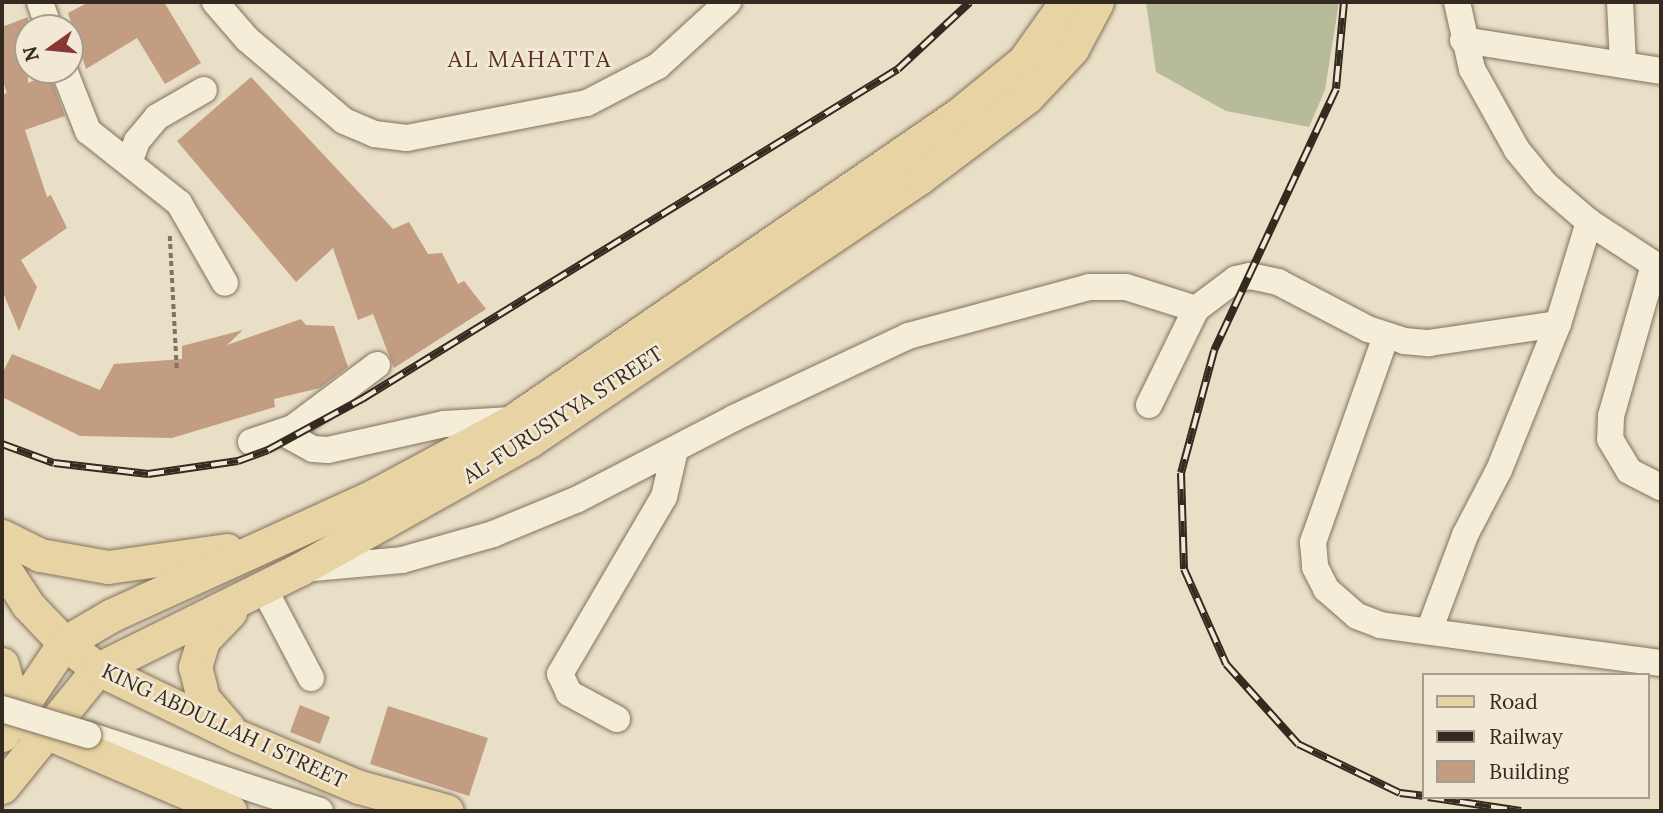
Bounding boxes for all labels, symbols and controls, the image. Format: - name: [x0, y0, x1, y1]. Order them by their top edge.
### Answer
- north arrow: [14, 14, 84, 84]
- text: N: [17, 44, 44, 64]
- district label: AL MAHATTA: [449, 45, 611, 73]
- street label: AL-FURUSIYYA STREET: [458, 341, 668, 489]
- street label: KING ABDULLAH I STREET: [98, 658, 350, 794]
- legend: [1422, 673, 1649, 799]
- text: Road: [1489, 688, 1538, 715]
- text: Railway: [1489, 723, 1563, 750]
- text: Building: [1489, 758, 1569, 785]

